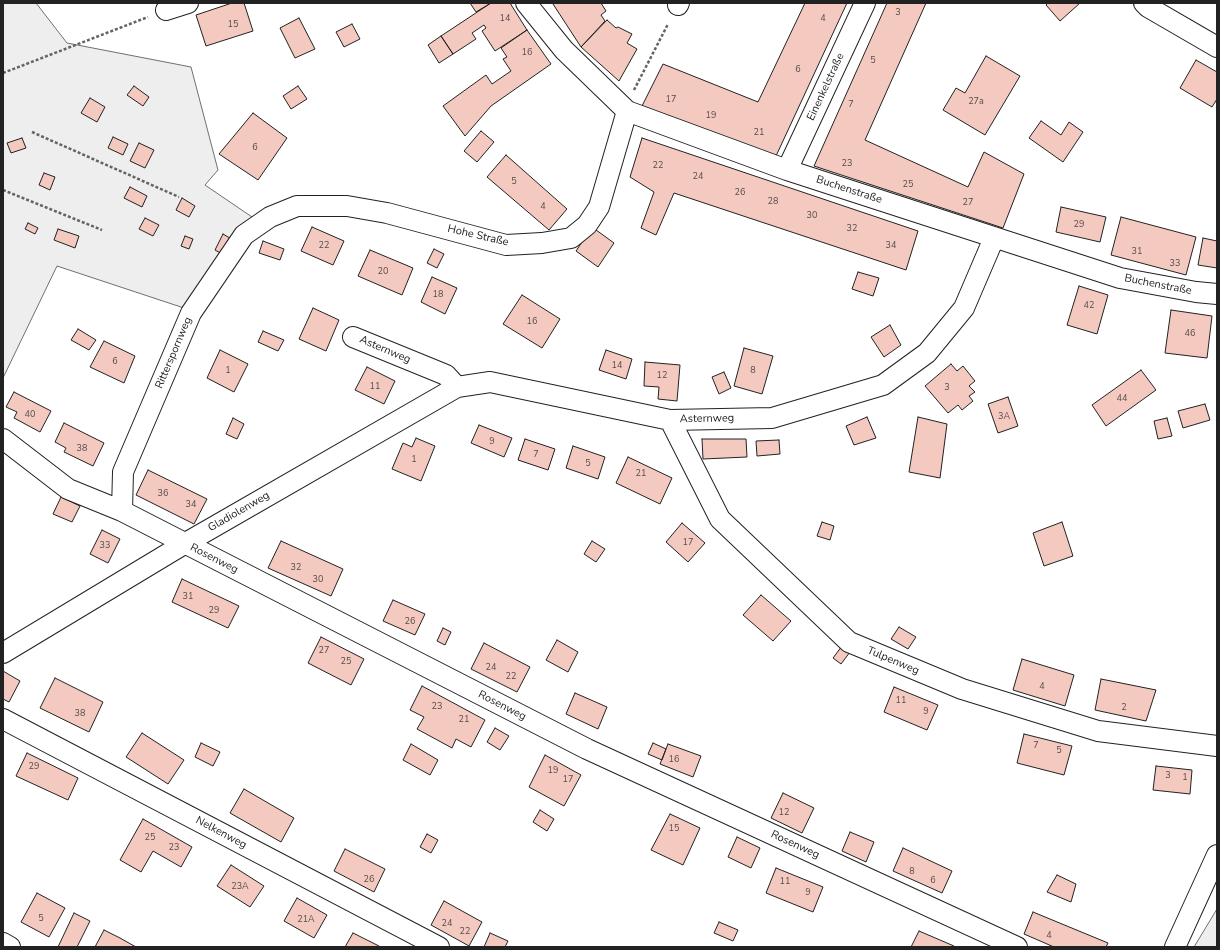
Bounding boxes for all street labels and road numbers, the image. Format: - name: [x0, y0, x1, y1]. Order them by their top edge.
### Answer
- street label: Einenkelstraße: [805, 51, 847, 123]
- street label: Buchenstraße: [814, 173, 884, 207]
- street label: Hohe Straße: [446, 223, 510, 249]
- street label: Buchenstraße: [1123, 272, 1193, 298]
- street label: Ritterspornweg: [153, 315, 195, 391]
- street label: Asternweg: [357, 333, 413, 367]
- street label: Asternweg: [680, 412, 734, 426]
- street label: Gladiolenweg: [206, 489, 272, 535]
- street label: Rosenweg: [188, 541, 240, 577]
- street label: Tulpenweg: [865, 644, 921, 678]
- street label: Rosenweg: [476, 688, 528, 724]
- street label: Nelkenweg: [193, 814, 249, 852]
- street label: Rosenweg: [769, 828, 821, 862]

